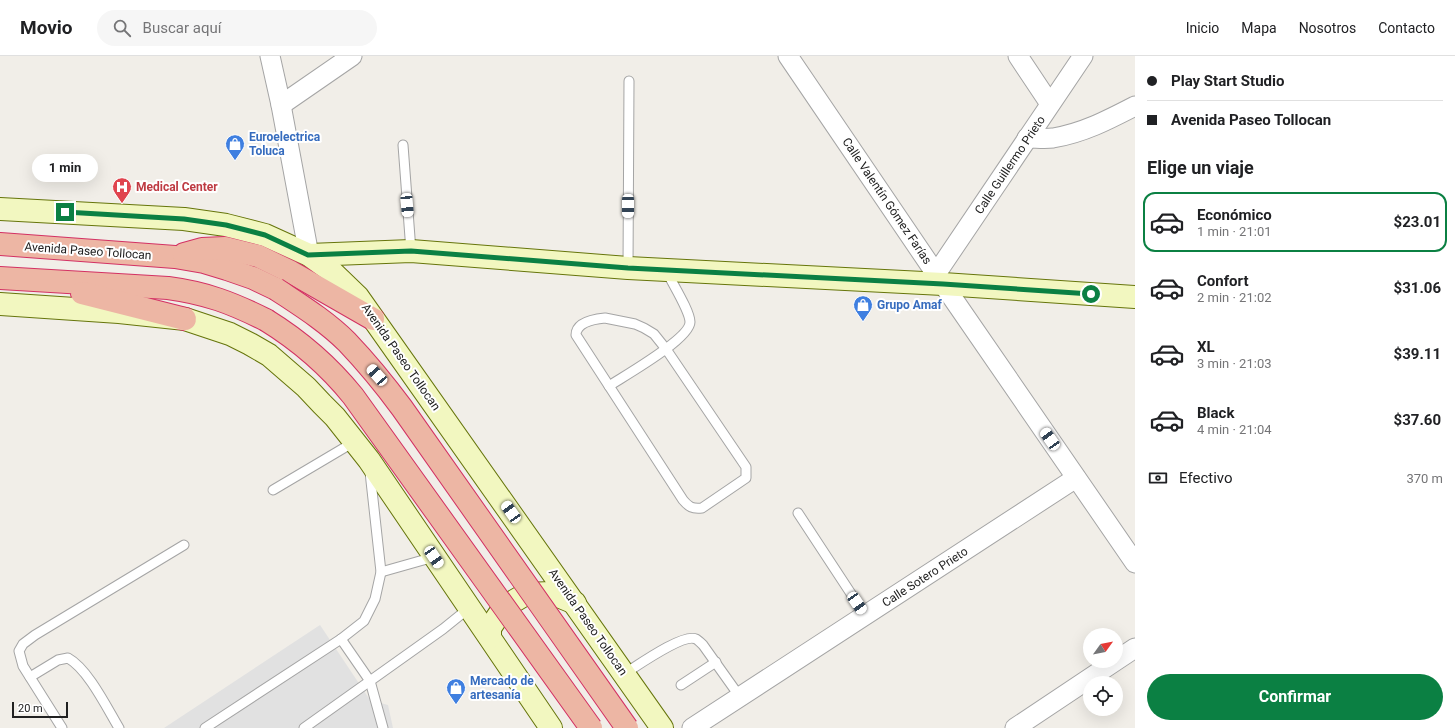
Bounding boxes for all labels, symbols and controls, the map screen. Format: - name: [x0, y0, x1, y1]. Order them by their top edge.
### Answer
- search box: [97, 10, 377, 46]
- text: Movio: [20, 16, 73, 39]
- icon: search: [111, 17, 133, 39]
- text: Buscar aquí: [143, 19, 221, 37]
- text: Inicio: [1186, 20, 1219, 36]
- text: Mapa: [1241, 20, 1277, 36]
- text: Nosotros: [1299, 20, 1356, 36]
- text: Contacto: [1378, 20, 1435, 36]
- text: Play Start Studio: [1171, 72, 1284, 90]
- text: Avenida Paseo Tollocan: [1171, 111, 1331, 129]
- street label: Calle Guillermo Prieto: [972, 113, 1048, 217]
- place label: Euroelectrica Toluca: [249, 130, 321, 158]
- shop icon: Euroelectrica Toluca: [224, 133, 246, 161]
- street label: Calle Valentín Gómez Farías: [839, 135, 935, 267]
- callout: 1 min: [32, 154, 98, 182]
- text: Elige un viaje: [1147, 157, 1254, 178]
- text: 1 min: [49, 160, 81, 175]
- hospital icon: Medical Center: [111, 176, 133, 204]
- place label: Medical Center: [136, 180, 218, 194]
- car: [400, 193, 414, 217]
- car: [622, 194, 634, 218]
- route end: [56, 203, 74, 221]
- icon: car: [1149, 204, 1185, 240]
- text: Económico: [1197, 206, 1272, 224]
- text: $23.01: [1394, 213, 1441, 231]
- text: 1 min · 21:01: [1197, 224, 1272, 239]
- street label: Avenida Paseo Tollocan: [24, 240, 152, 262]
- icon: car: [1149, 270, 1185, 306]
- text: Confort: [1197, 272, 1248, 290]
- text: $31.06: [1394, 279, 1441, 297]
- route start: [1082, 285, 1100, 303]
- text: 2 min · 21:02: [1197, 290, 1272, 305]
- shop icon: Grupo Amaf: [852, 294, 874, 322]
- place label: Grupo Amaf: [877, 298, 942, 312]
- street label: Avenida Paseo Tollocan: [359, 301, 443, 413]
- icon: car: [1149, 336, 1185, 372]
- text: XL: [1197, 338, 1215, 356]
- text: $39.11: [1394, 345, 1441, 363]
- text: 3 min · 21:03: [1197, 356, 1272, 371]
- car: [365, 362, 389, 388]
- icon: car: [1149, 402, 1185, 438]
- text: Black: [1197, 404, 1234, 422]
- text: $37.60: [1394, 411, 1441, 429]
- text: 4 min · 21:04: [1197, 422, 1272, 437]
- car: [1038, 426, 1062, 452]
- icon: cash: [1147, 467, 1169, 489]
- text: Efectivo: [1179, 469, 1233, 487]
- text: 370 m: [1406, 471, 1443, 486]
- car: [499, 499, 523, 525]
- car: [422, 544, 446, 570]
- street label: Calle Sotero Prieto: [880, 544, 970, 610]
- street label: Avenida Paseo Tollocan: [546, 566, 630, 678]
- car: [845, 590, 869, 616]
- north arrow: [1083, 628, 1123, 668]
- map controls: [1083, 628, 1123, 716]
- place label: Mercado de artesanía: [470, 674, 534, 702]
- button: Confirmar: [1147, 674, 1443, 720]
- button: locate: [1083, 676, 1123, 716]
- shop icon: Mercado de artesanía: [445, 677, 467, 705]
- scale bar: [12, 700, 68, 719]
- text: 20 m: [18, 702, 43, 715]

